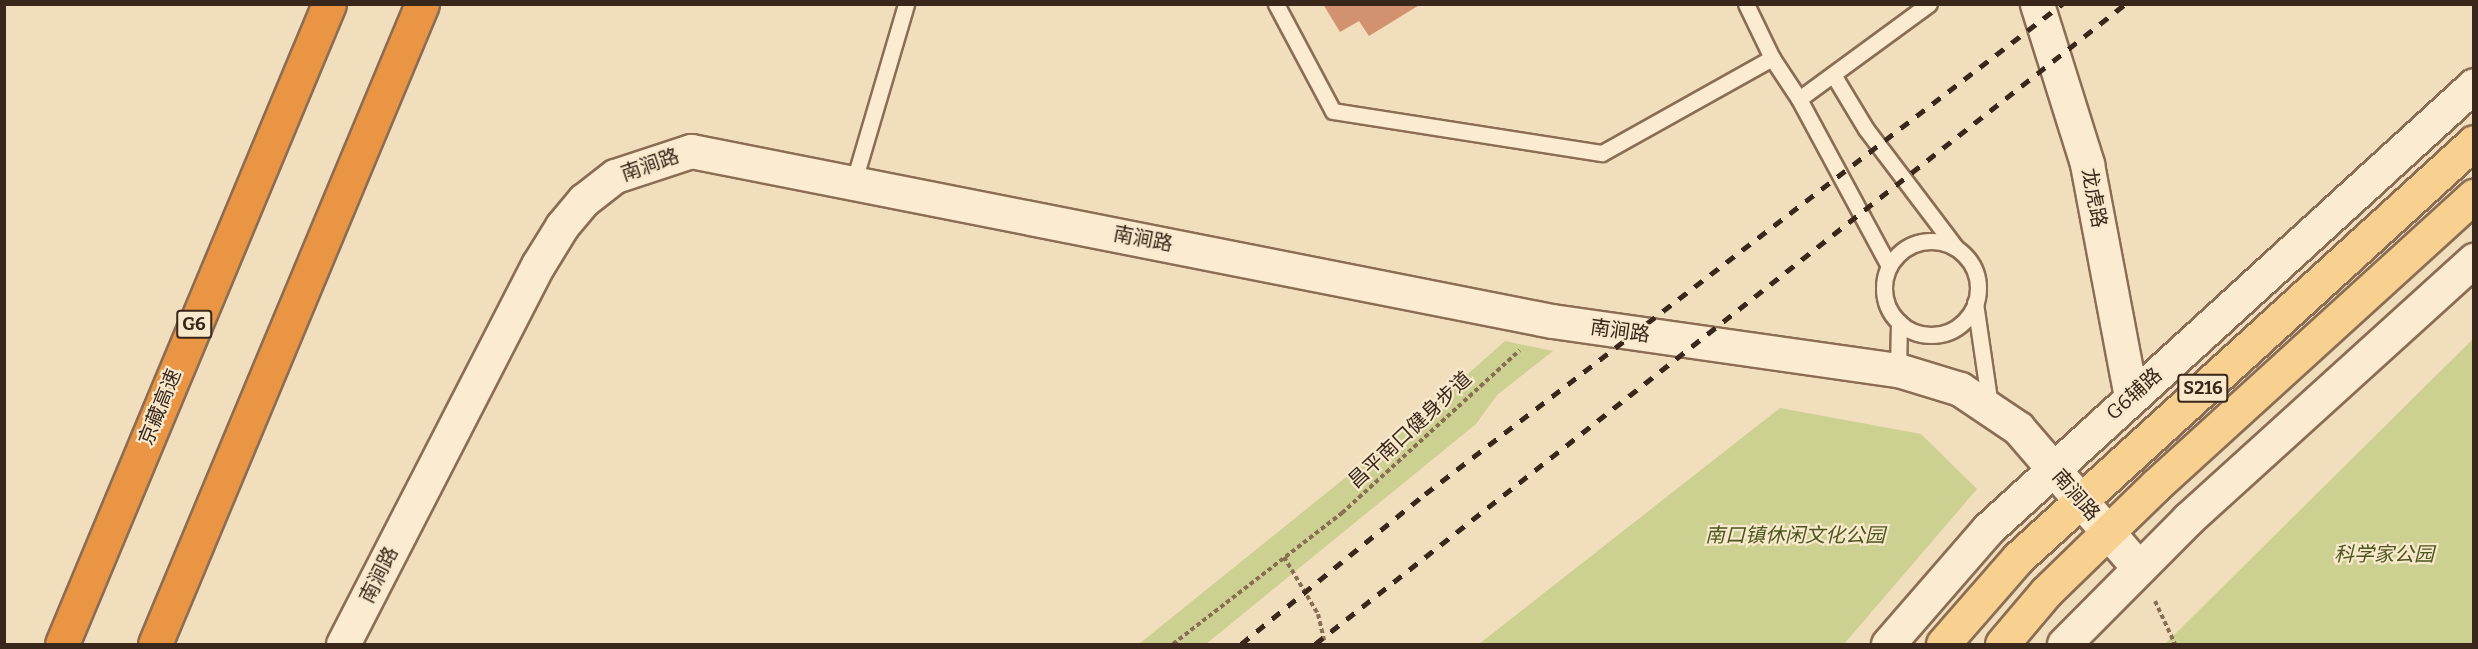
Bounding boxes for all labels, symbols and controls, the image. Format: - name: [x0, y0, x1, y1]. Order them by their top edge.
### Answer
- street label: 南涧路: [618, 144, 682, 186]
- street label: 龙虎路: [2076, 166, 2112, 230]
- street label: 南涧路: [1111, 221, 1175, 257]
- road number: G6: [176, 309, 212, 339]
- street label: 南涧路: [1589, 315, 1651, 347]
- street label: G6辅路: [2101, 363, 2167, 425]
- street label: 京藏高速: [134, 365, 186, 449]
- street label: 昌平南口健身步道: [1343, 367, 1477, 493]
- road number: S216: [2176, 373, 2230, 403]
- street label: 南涧路: [2047, 464, 2105, 526]
- park label: 南口镇休闲文化公园: [1705, 523, 1885, 547]
- park label: 科学家公园: [2334, 542, 2434, 566]
- street label: 南涧路: [355, 543, 403, 607]

